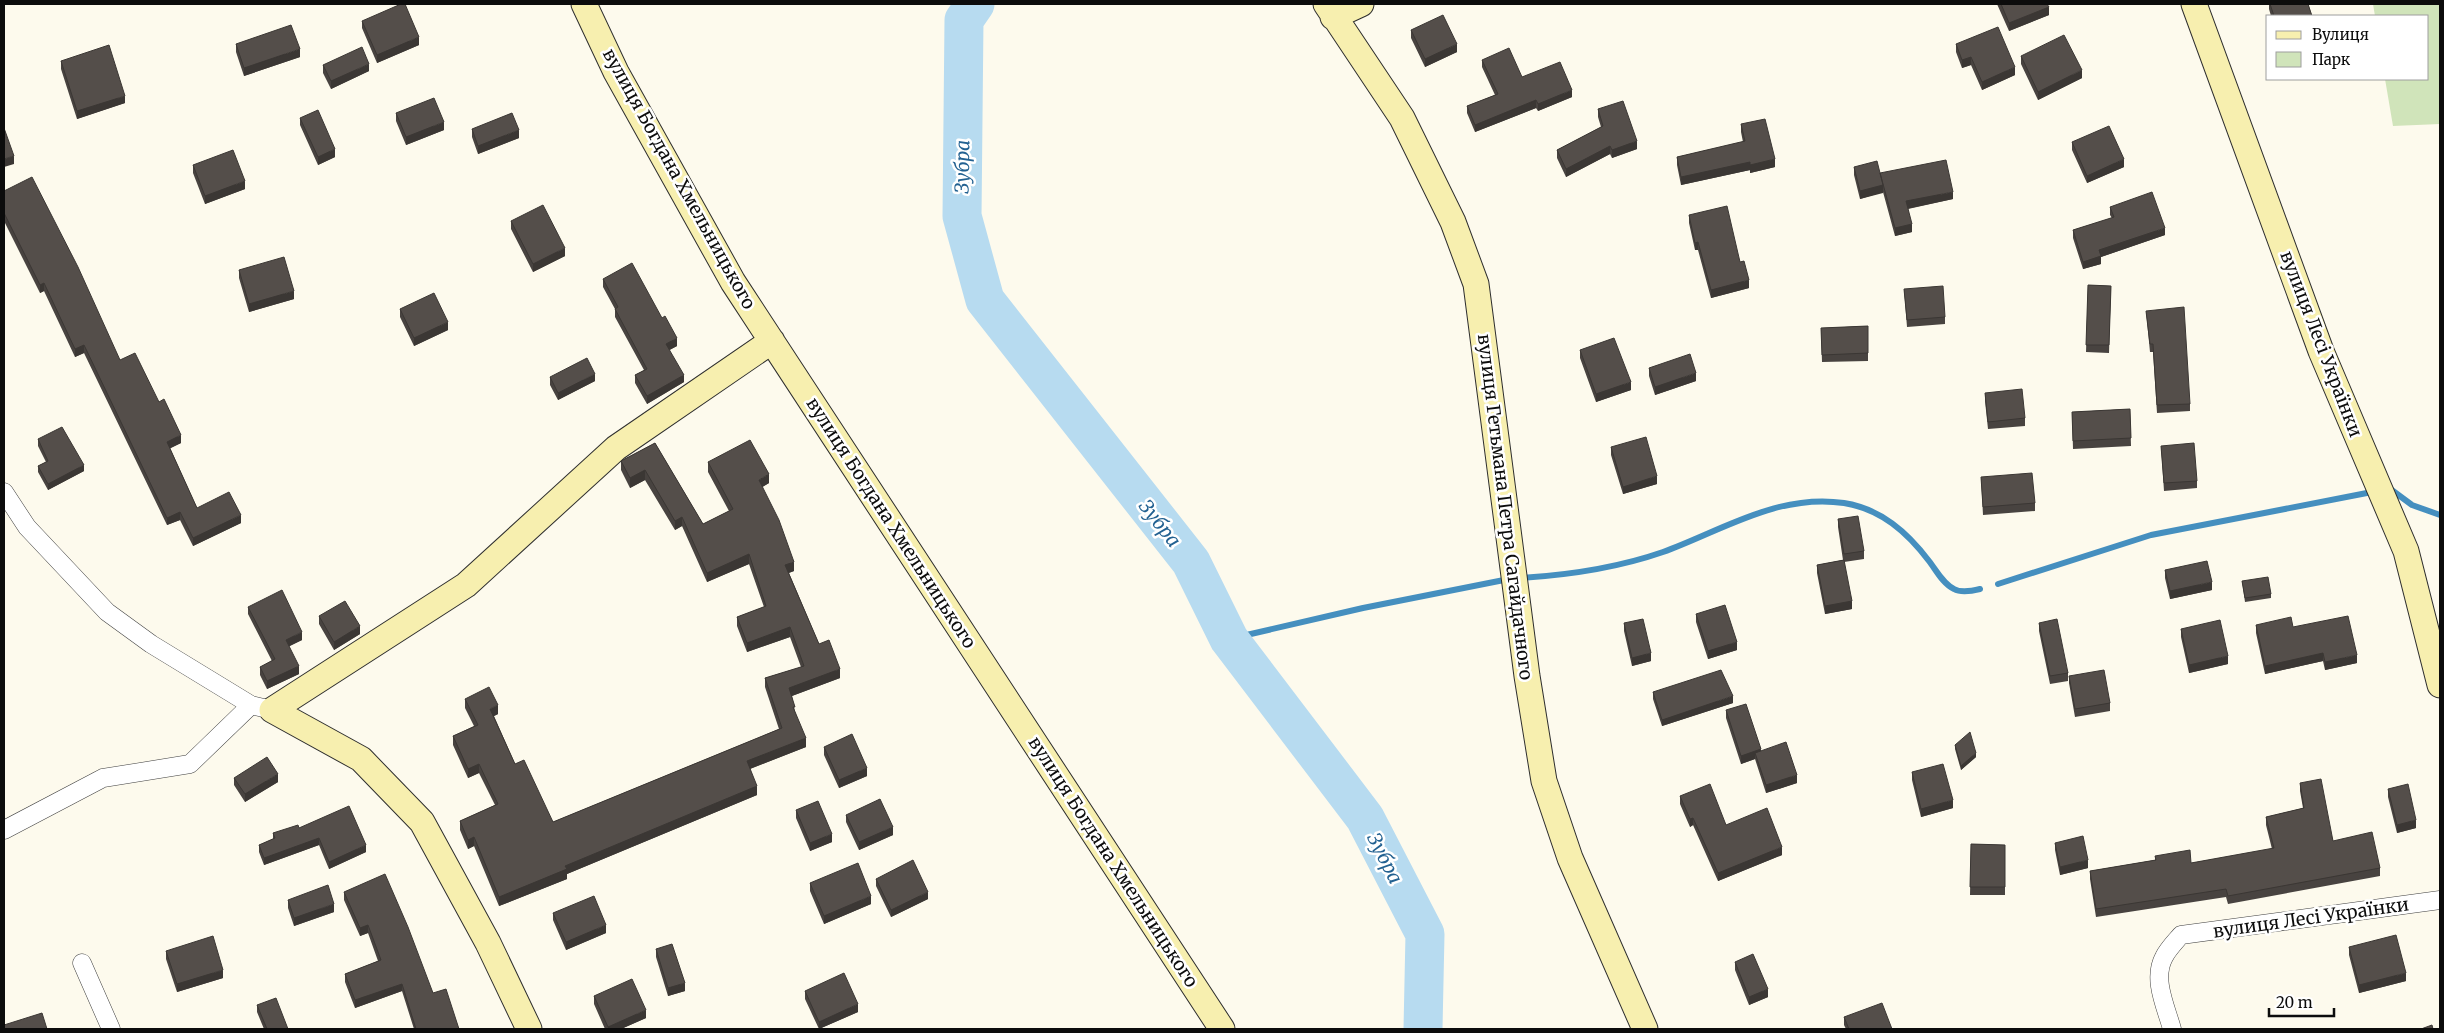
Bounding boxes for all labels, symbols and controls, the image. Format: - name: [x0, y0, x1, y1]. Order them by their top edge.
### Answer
- legend: [2266, 15, 2429, 80]
- text: Вулиця: [2312, 25, 2369, 44]
- street label: вулиця Богдана Хмельницького: [598, 44, 761, 313]
- text: Парк: [2312, 50, 2351, 69]
- water label: Зубра: [950, 140, 974, 194]
- street label: вулиця Лесі Українки: [2275, 248, 2368, 440]
- street label: вулиця Гетьмана Петра Сагайдачного: [1473, 333, 1538, 681]
- street label: вулиця Богдана Хмельницького: [802, 393, 981, 653]
- water label: Зубра: [1134, 494, 1186, 552]
- street label: вулиця Богдана Хмельницького: [1024, 732, 1203, 992]
- water label: Зубра: [1362, 828, 1408, 888]
- street label: вулиця Лесі Українки: [2212, 892, 2410, 943]
- scale bar: [2269, 986, 2334, 1018]
- text: 20 m: [2276, 993, 2313, 1012]

